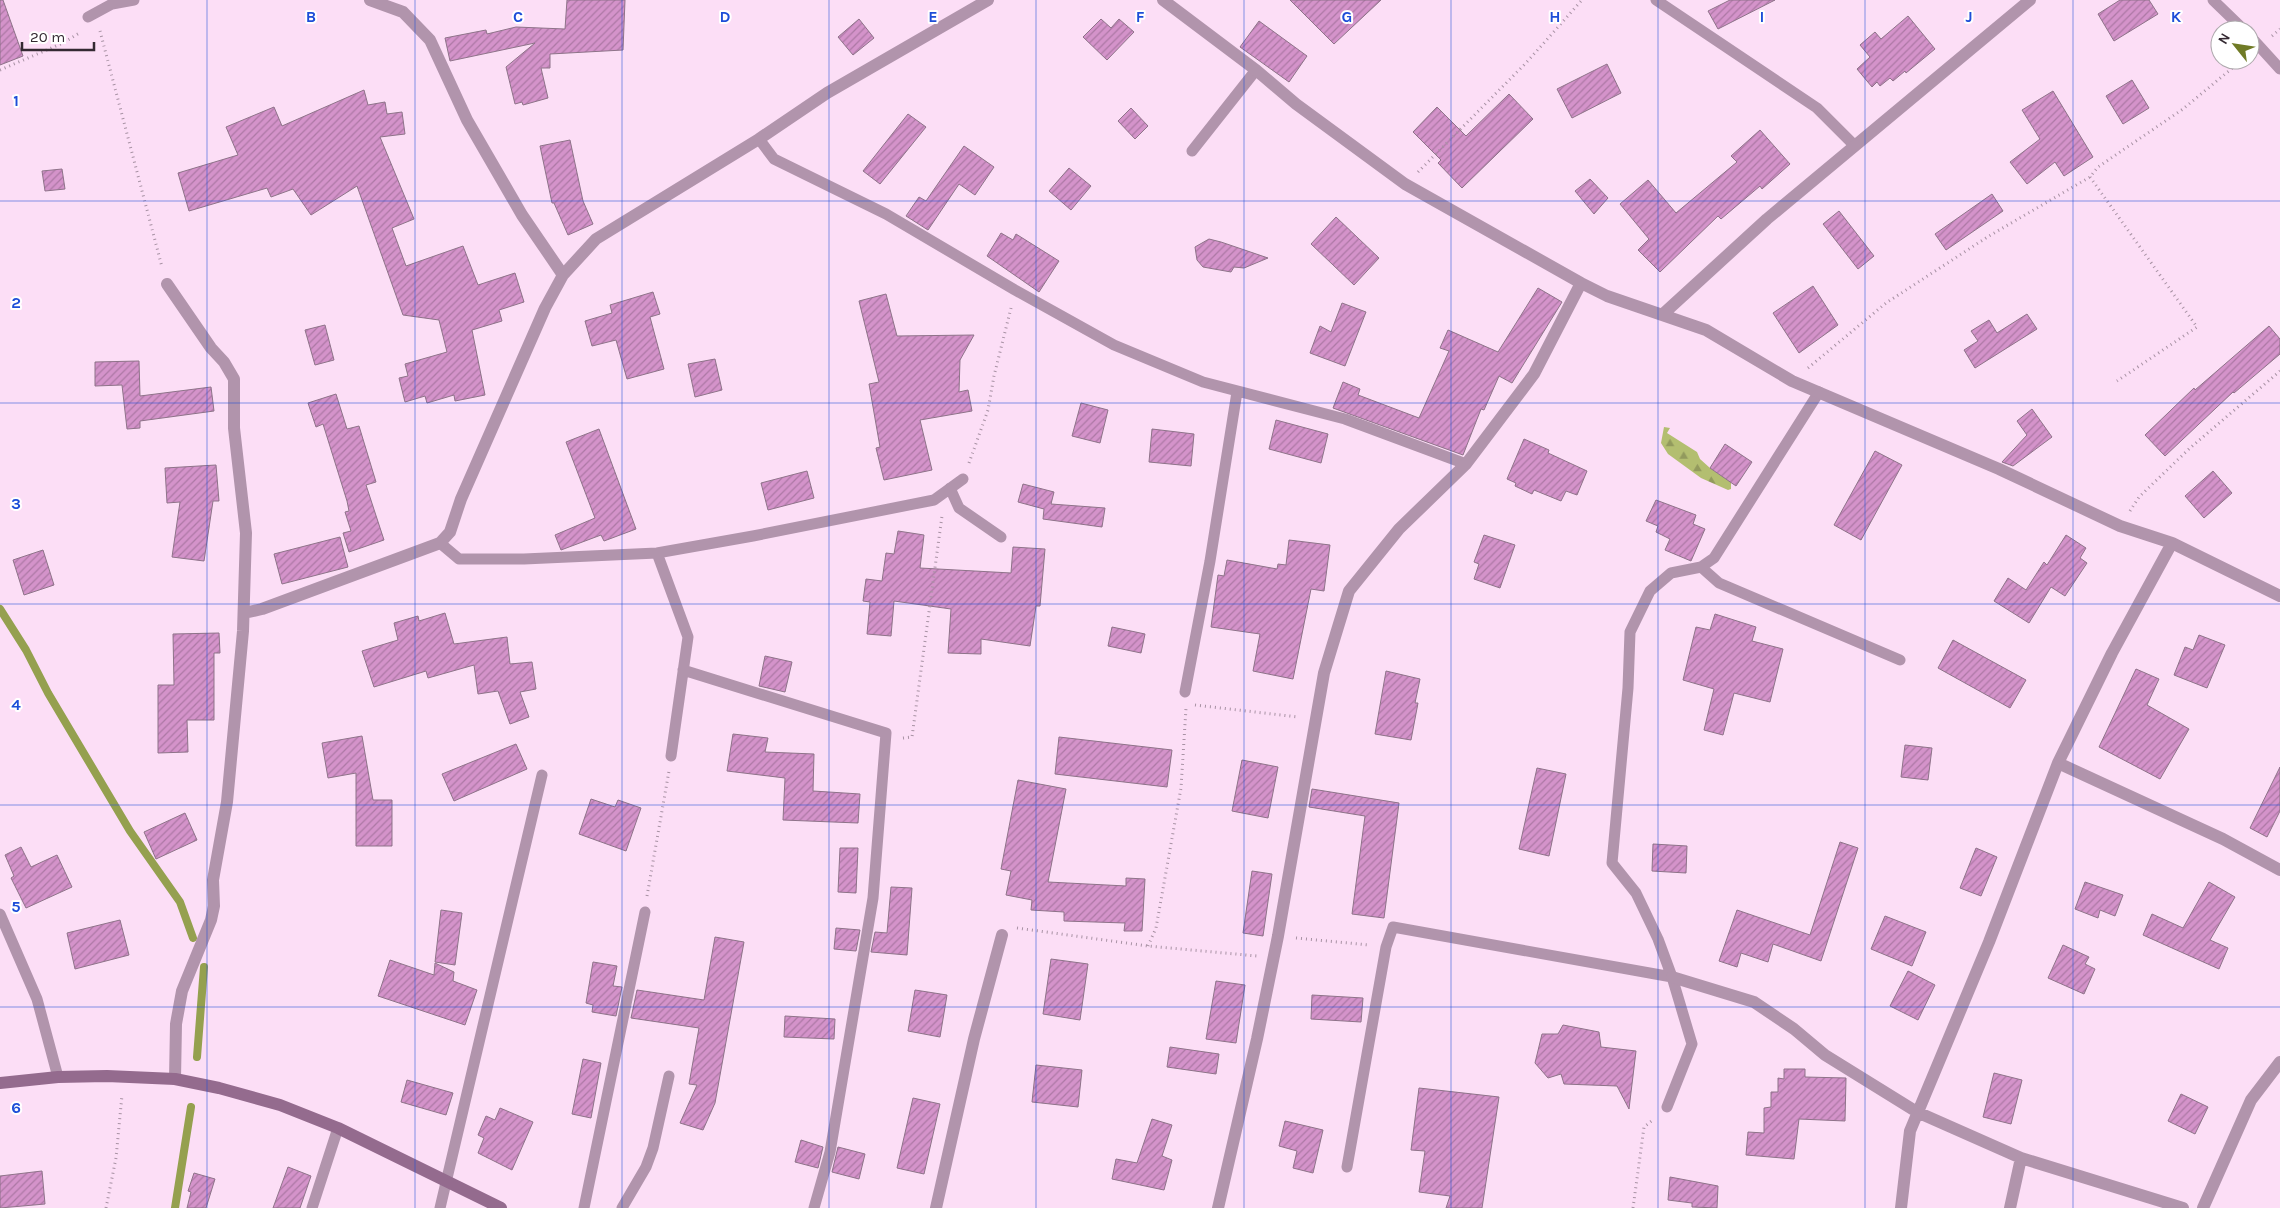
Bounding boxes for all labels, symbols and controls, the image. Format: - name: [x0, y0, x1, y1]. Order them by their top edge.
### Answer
- text: B: [306, 7, 316, 26]
- text: C: [513, 7, 523, 26]
- text: D: [720, 7, 731, 26]
- text: E: [928, 7, 938, 26]
- text: F: [1136, 7, 1145, 26]
- text: G: [1342, 7, 1352, 26]
- text: H: [1549, 7, 1561, 26]
- text: I: [1760, 7, 1764, 26]
- text: J: [1965, 7, 1973, 26]
- text: K: [2171, 7, 2182, 26]
- scale bar: [22, 20, 95, 52]
- north arrow: [2210, 20, 2260, 70]
- text: 20 m: [30, 28, 65, 46]
- text: N: [2214, 30, 2234, 47]
- text: 1: [13, 91, 19, 110]
- text: 2: [11, 293, 21, 312]
- text: 3: [11, 494, 21, 513]
- text: 4: [11, 695, 21, 714]
- text: 5: [11, 897, 21, 916]
- text: 6: [11, 1098, 21, 1117]

